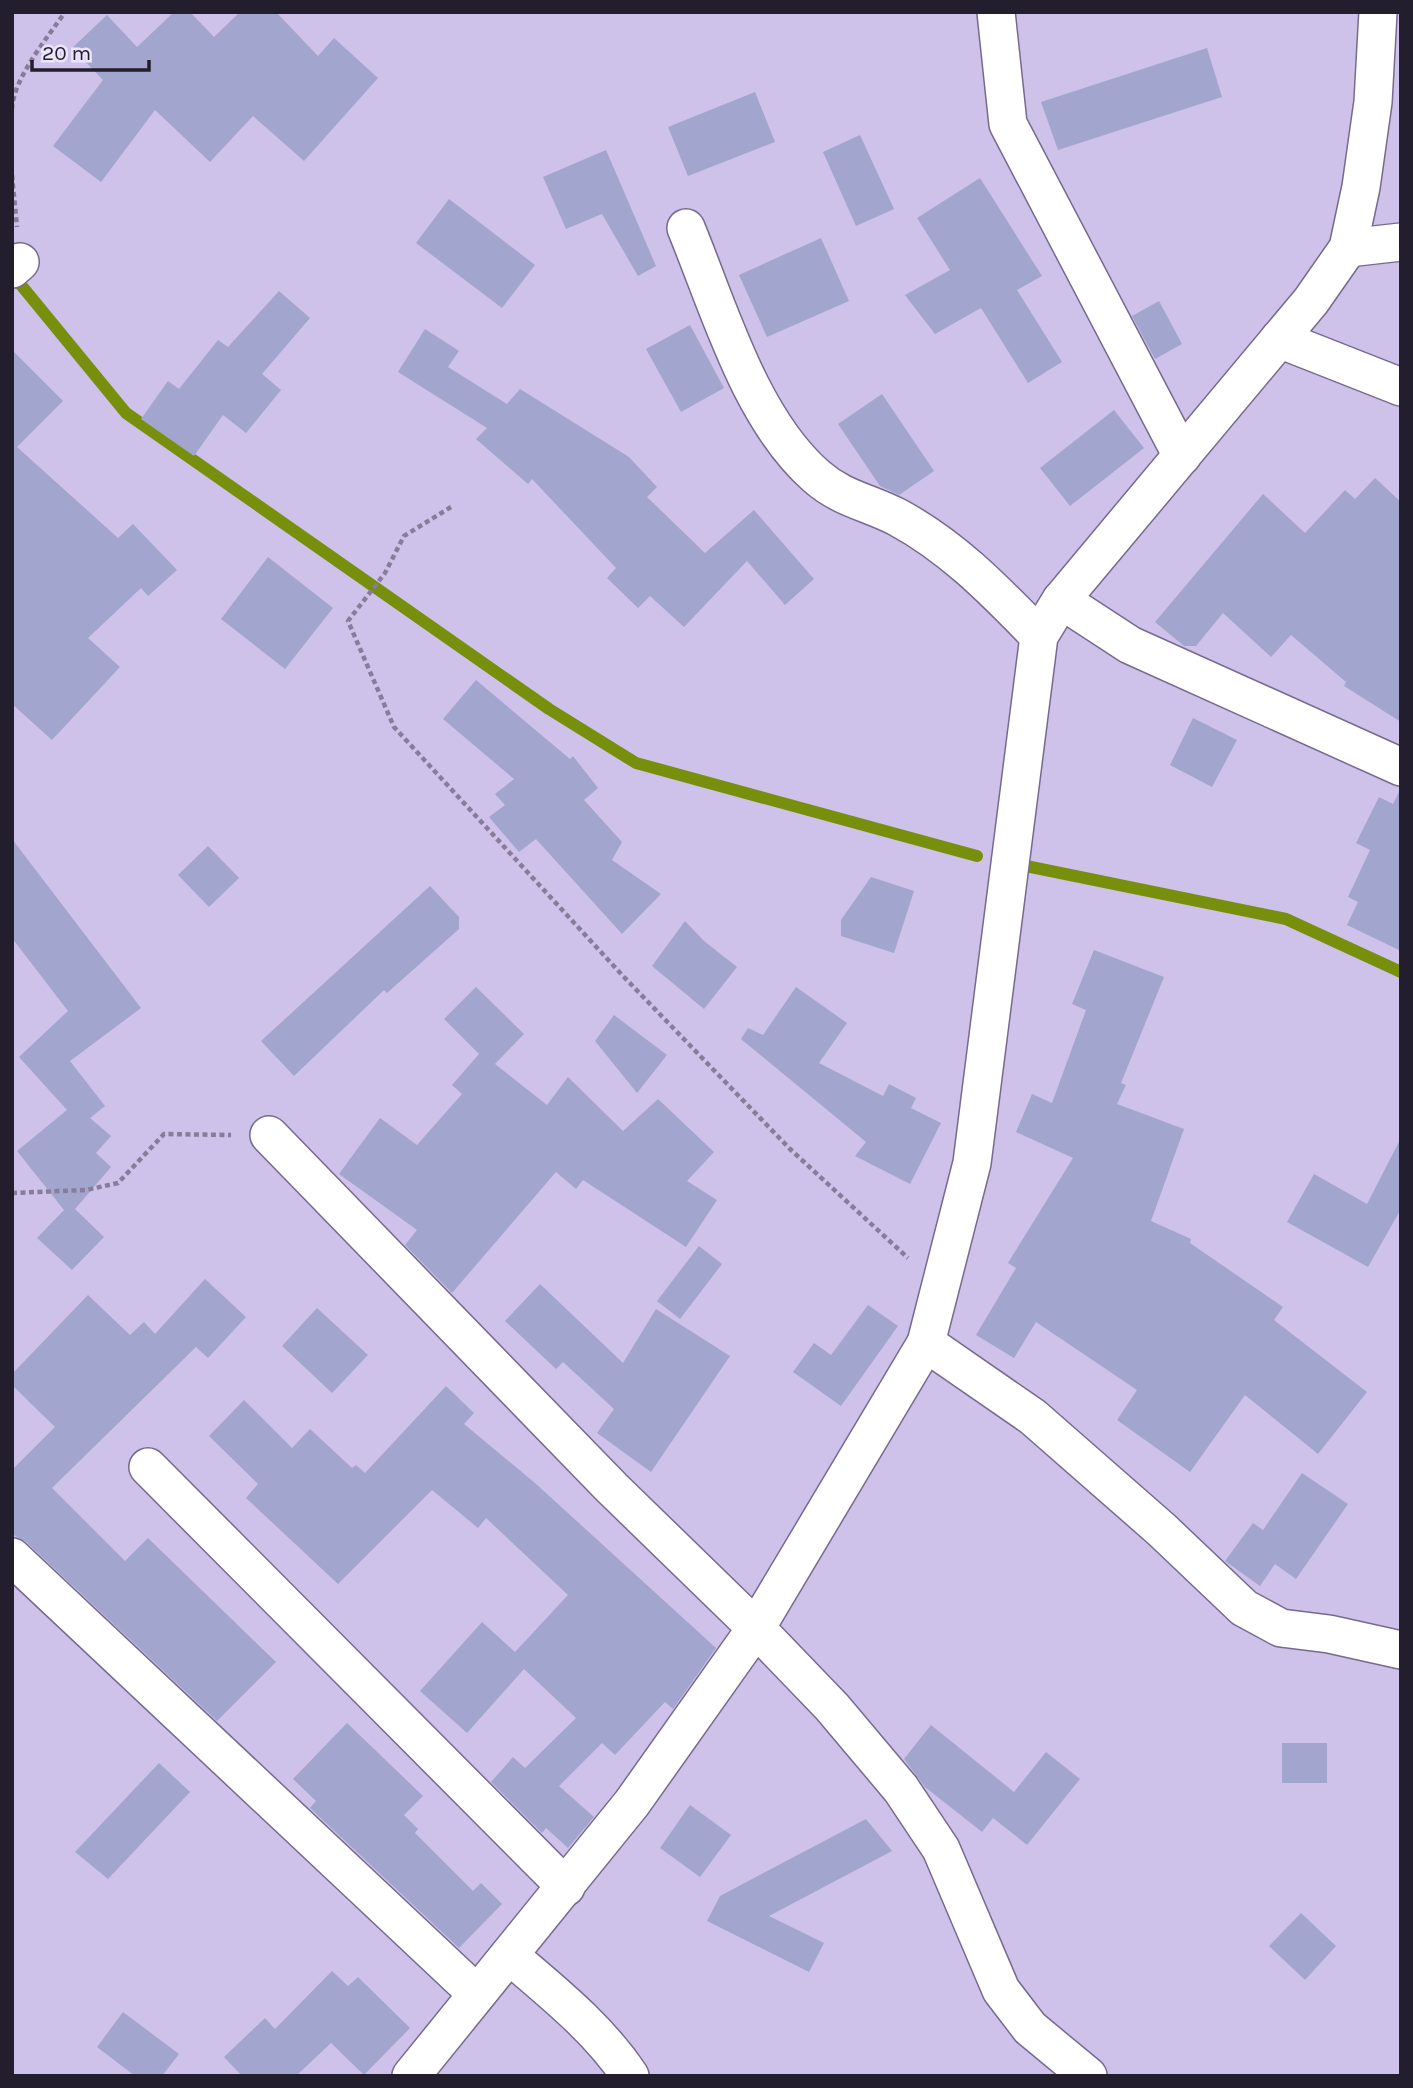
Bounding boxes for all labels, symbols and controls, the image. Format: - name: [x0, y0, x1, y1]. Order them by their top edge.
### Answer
- scale bar: [32, 28, 149, 72]
- text: 20 m: [42, 41, 91, 65]

